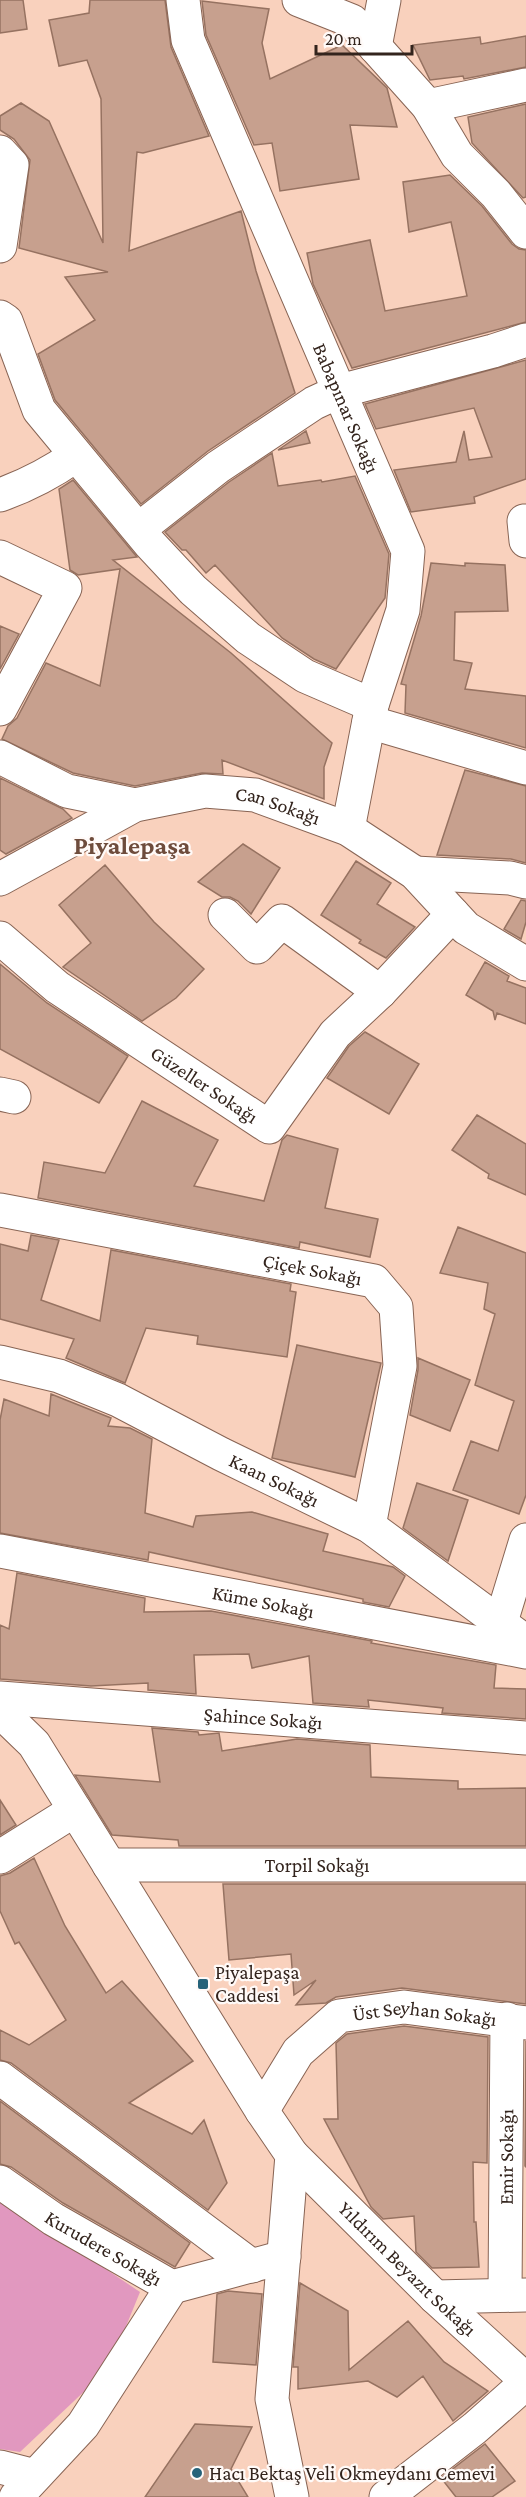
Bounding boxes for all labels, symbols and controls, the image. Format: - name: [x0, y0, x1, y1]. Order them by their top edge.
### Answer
- scale bar: [316, 18, 412, 56]
- text: 20 m: [325, 29, 362, 49]
- street label: Babapınar Sokağı: [309, 340, 384, 476]
- street label: Can Sokağı: [235, 782, 323, 829]
- district label: Piyalepaşa: [74, 831, 191, 860]
- street label: Güzeller Sokağı: [147, 1041, 262, 1128]
- street label: Çiçek Sokağı: [261, 1249, 364, 1290]
- street label: Kaan Sokağı: [226, 1449, 323, 1511]
- street label: Küme Sokağı: [210, 1581, 316, 1622]
- street label: Şahince Sokağı: [203, 1703, 323, 1734]
- street label: Torpil Sokağı: [265, 1854, 369, 1877]
- place label: Piyalepaşa Caddesi: [215, 1961, 300, 2006]
- marker: Piyalepaşa Caddesi: [196, 1977, 210, 1991]
- street label: Üst Seyhan Sokağı: [351, 1996, 498, 2030]
- street label: Emir Sokağı: [495, 2109, 518, 2205]
- street label: Yıldırım Beyazıt Sokağı: [334, 2197, 481, 2340]
- street label: Kurudere Sokağı: [41, 2206, 166, 2290]
- place label: Hacı Bektaş Veli Okmeydanı Cemevi: [209, 2462, 495, 2485]
- marker: Hacı Bektaş Veli Okmeydanı Cemevi: [190, 2466, 204, 2480]

